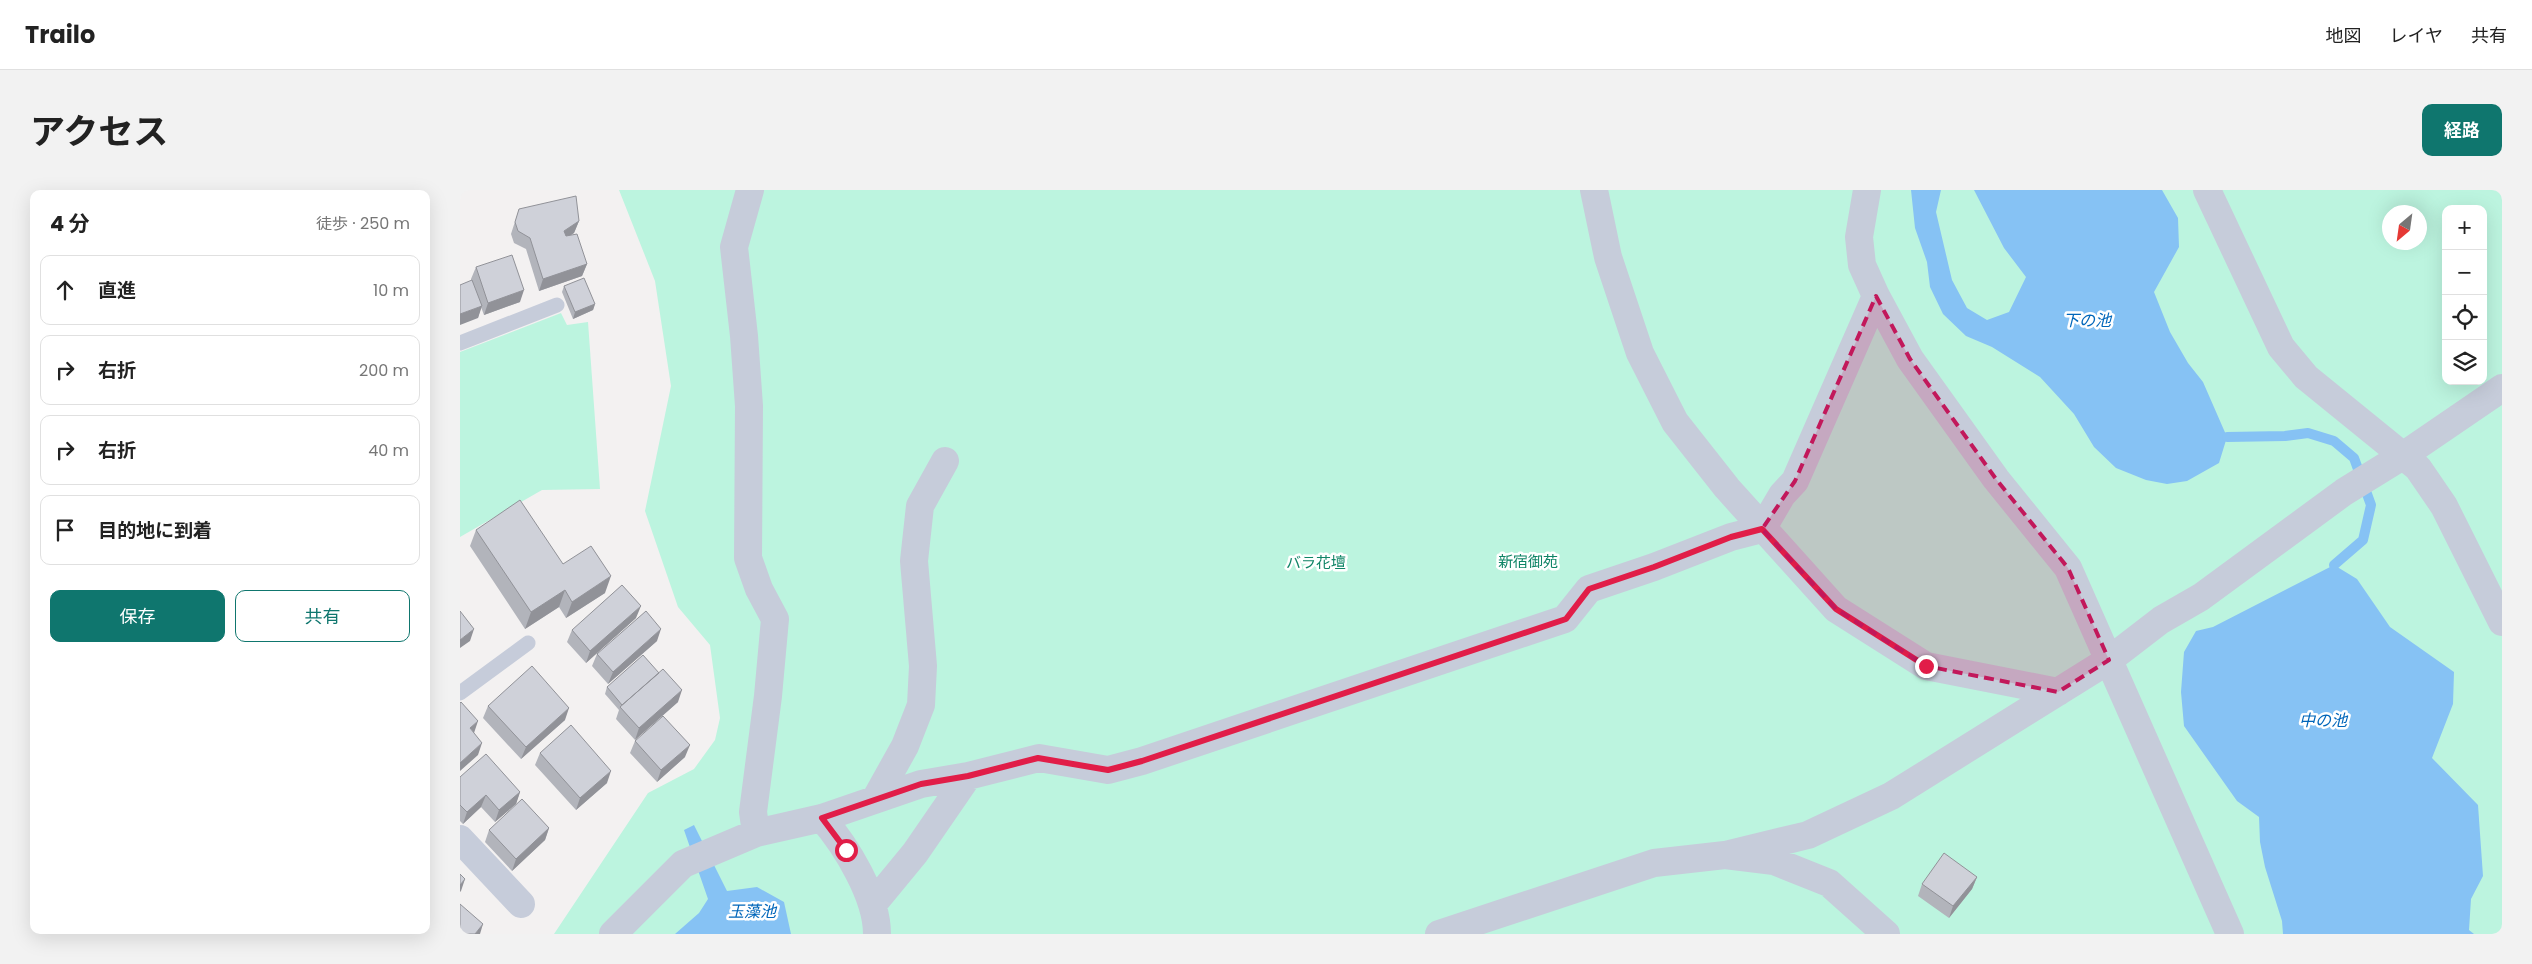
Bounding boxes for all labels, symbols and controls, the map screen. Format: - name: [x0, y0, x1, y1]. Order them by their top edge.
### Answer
- text: Trailo: [25, 18, 95, 51]
- text: 地図: [2326, 23, 2362, 48]
- text: レイヤ: [2390, 23, 2443, 48]
- text: 共有: [2471, 23, 2507, 48]
- button: 経路: [2422, 104, 2502, 156]
- text: アクセス: [30, 107, 168, 156]
- north arrow: [2382, 205, 2427, 250]
- map controls: [2442, 205, 2487, 385]
- button: +: [2442, 205, 2487, 250]
- text: 4 分: [50, 209, 90, 238]
- text: 徒歩 · 250 m: [316, 212, 410, 235]
- button: −: [2442, 250, 2487, 295]
- icon: ahead: [51, 276, 79, 304]
- text: 直進: [98, 277, 136, 304]
- text: 10 m: [373, 279, 409, 302]
- button: locate: [2442, 295, 2487, 340]
- water label: 下の池: [2063, 309, 2113, 332]
- button: layers: [2442, 340, 2487, 385]
- icon: right: [51, 356, 79, 384]
- text: 右折: [98, 357, 136, 384]
- text: 200 m: [359, 359, 409, 382]
- icon: right: [51, 436, 79, 464]
- text: 右折: [98, 437, 136, 464]
- text: 40 m: [368, 439, 409, 462]
- icon: arrive: [51, 516, 79, 544]
- text: 目的地に到着: [98, 517, 212, 544]
- park label: 新宿御苑: [1498, 551, 1558, 572]
- park label: バラ花壇: [1286, 552, 1346, 573]
- button: 保存: [50, 590, 225, 642]
- button: 共有: [235, 590, 410, 642]
- route end: [1915, 655, 1938, 678]
- water label: 中の池: [2299, 709, 2349, 732]
- route start: [835, 839, 858, 862]
- water label: 玉藻池: [728, 900, 778, 923]

